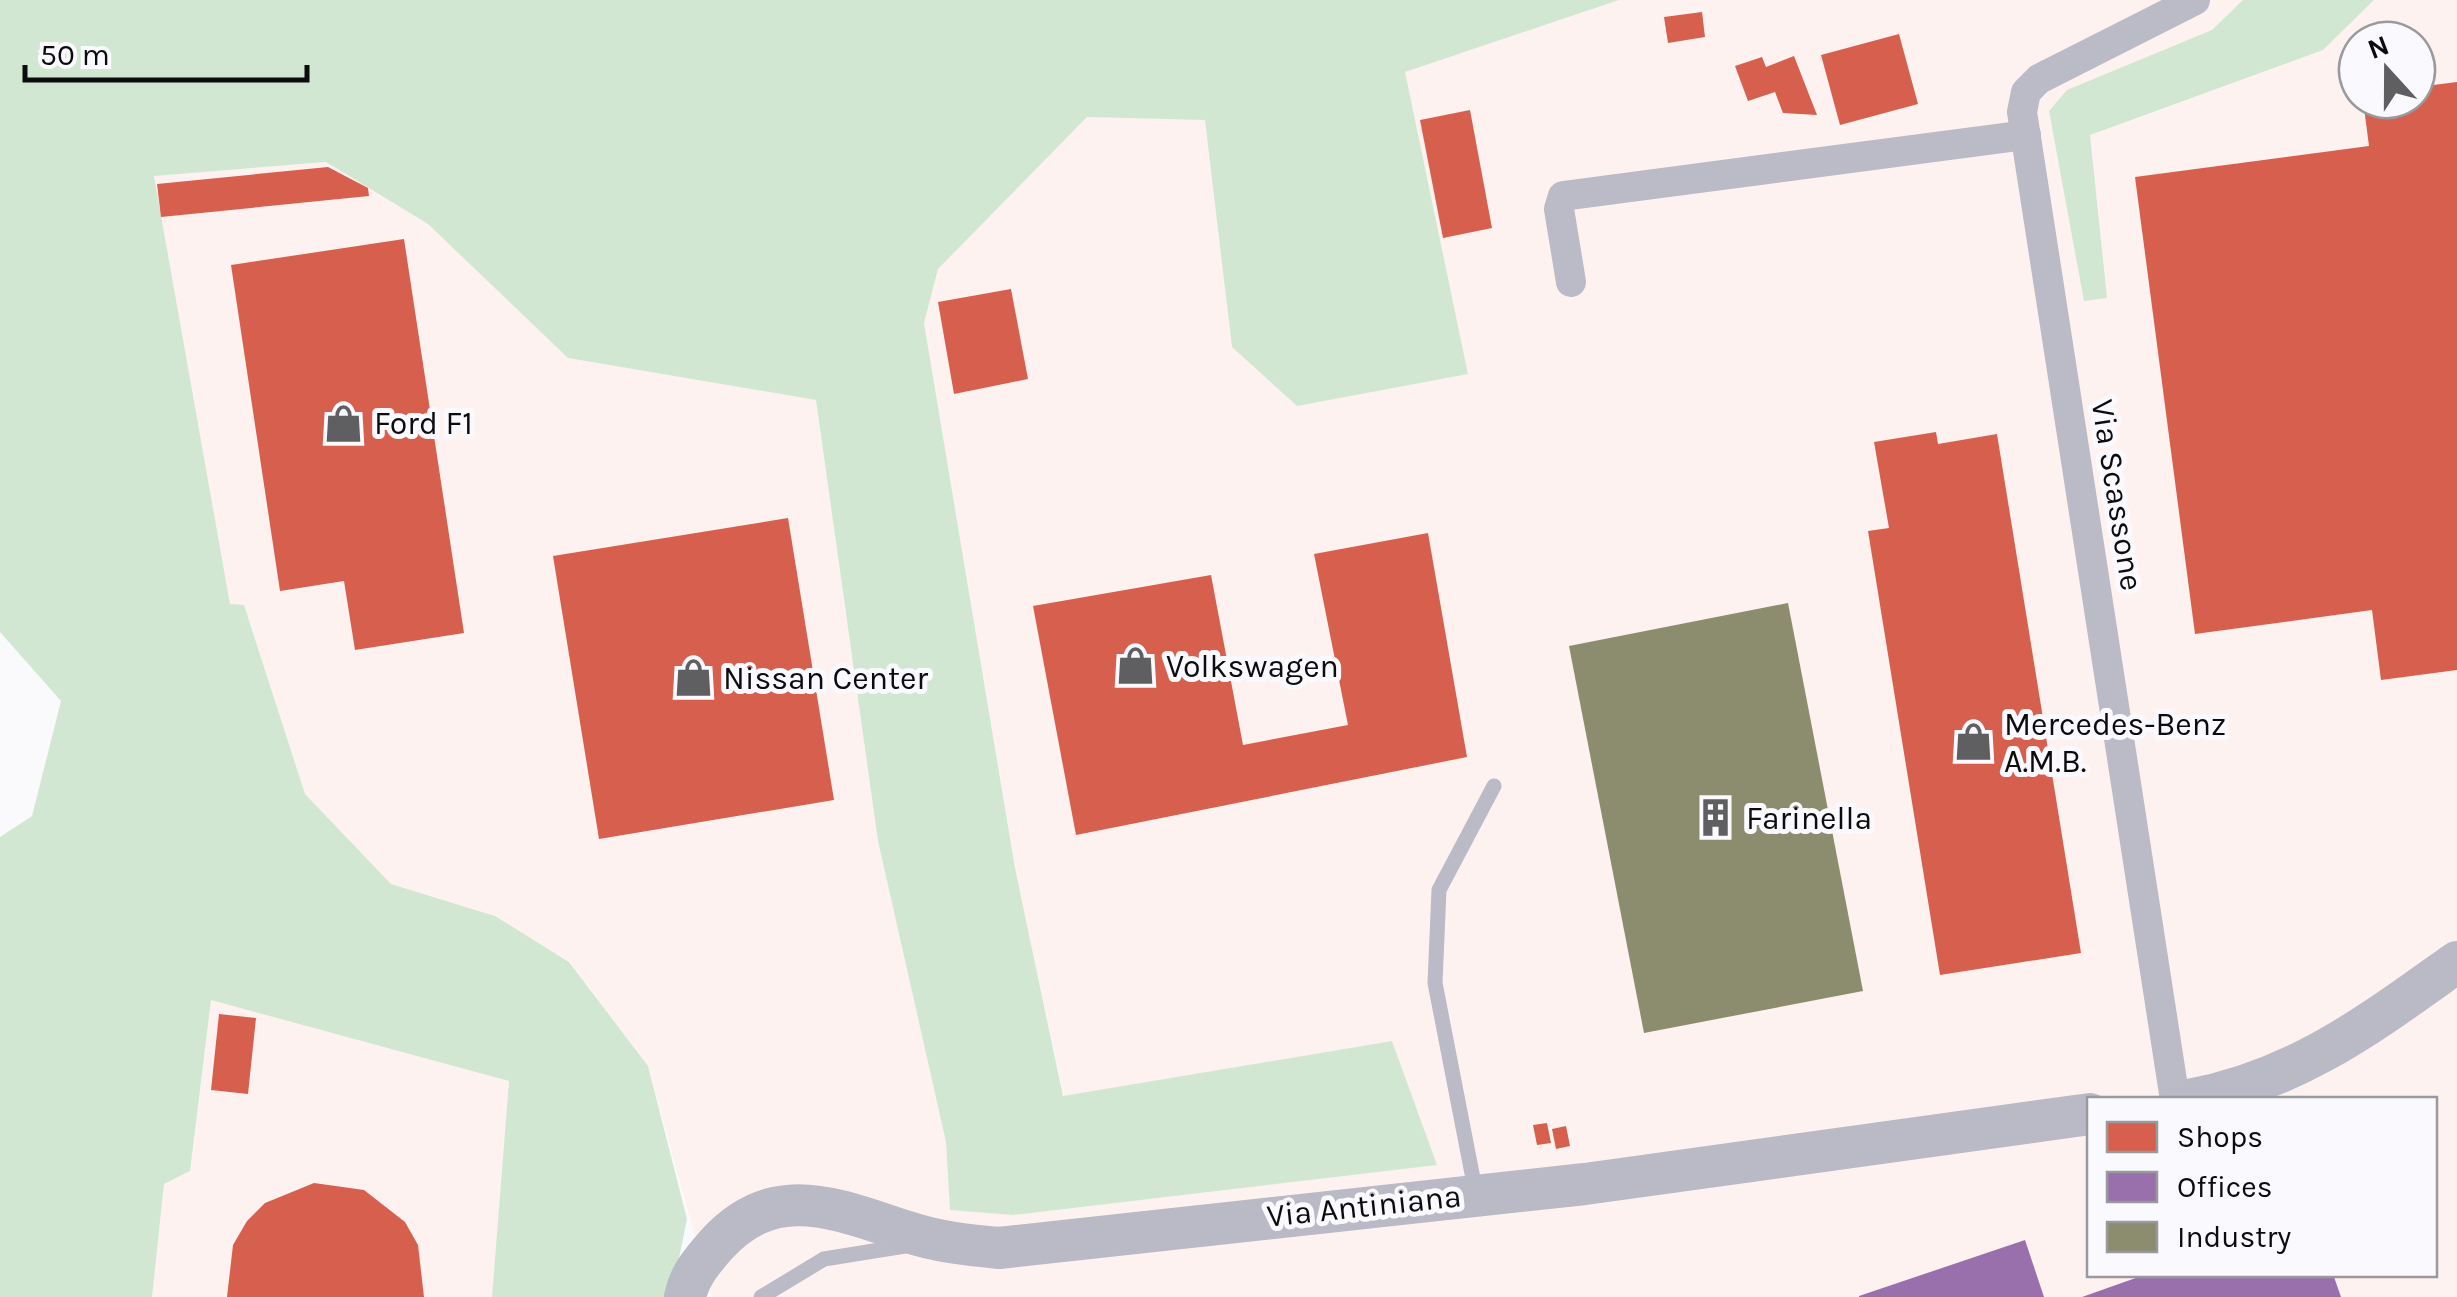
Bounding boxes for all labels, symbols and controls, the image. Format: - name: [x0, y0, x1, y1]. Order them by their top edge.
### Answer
- scale bar: [25, 20, 308, 82]
- north arrow: [2337, 20, 2437, 120]
- text: N: [2363, 28, 2394, 66]
- text: 50 m: [40, 37, 110, 73]
- street label: Via Scassone: [2084, 397, 2150, 593]
- shop icon: Ford F1: [323, 402, 365, 444]
- place label: Ford F1: [374, 405, 473, 442]
- shop icon: Volkswagen: [1115, 645, 1157, 687]
- place label: Volkswagen: [1166, 648, 1339, 685]
- shop icon: Nissan Center: [672, 657, 714, 699]
- place label: Nissan Center: [723, 660, 928, 697]
- place label: Mercedes-Benz A.M.B.: [2004, 706, 2226, 780]
- shop icon: Mercedes-Benz A.M.B.: [1953, 721, 1995, 763]
- building icon: Farinella: [1695, 797, 1737, 839]
- place label: Farinella: [1746, 800, 1872, 837]
- legend: [2087, 1097, 2437, 1277]
- text: Shops: [2177, 1119, 2263, 1155]
- text: Offices: [2177, 1169, 2273, 1205]
- street label: Via Antiniana: [1265, 1177, 1463, 1235]
- text: Industry: [2177, 1219, 2291, 1255]

